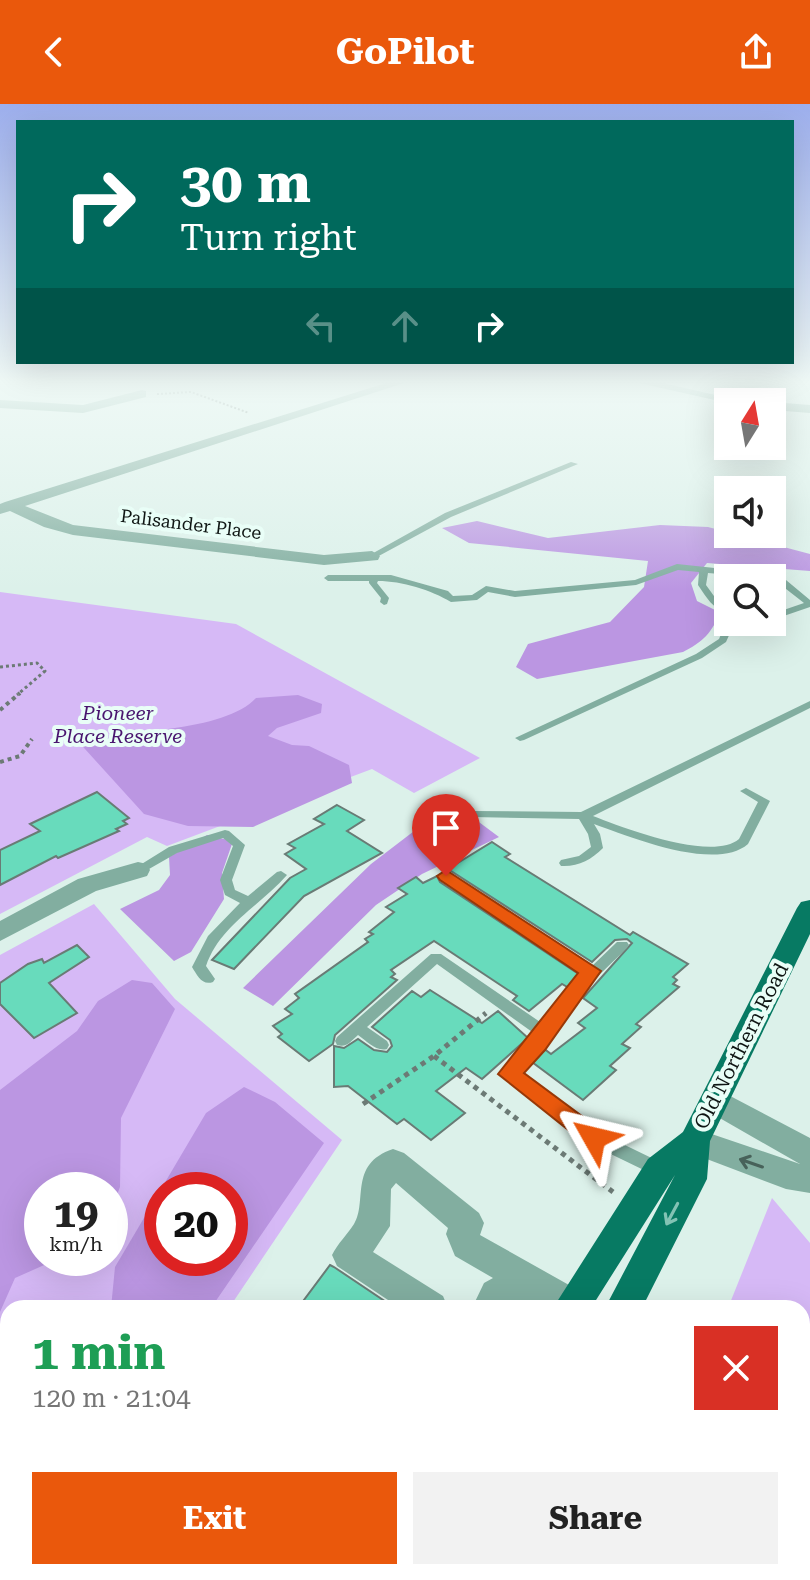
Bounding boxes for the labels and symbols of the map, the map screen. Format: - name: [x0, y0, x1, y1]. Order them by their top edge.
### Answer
- north arrow: [714, 388, 786, 460]
- street label: Palisander Place: [119, 505, 263, 543]
- park label: Pioneer Place Reserve: [53, 701, 182, 748]
- pin: [412, 794, 480, 876]
- street label: Old Northern Road: [689, 959, 793, 1133]
- position arrow: [552, 1096, 636, 1180]
- one-way arrow: [739, 1155, 764, 1170]
- speed limit sign: 20: [144, 1172, 248, 1276]
- one-way arrow: [664, 1202, 680, 1226]

